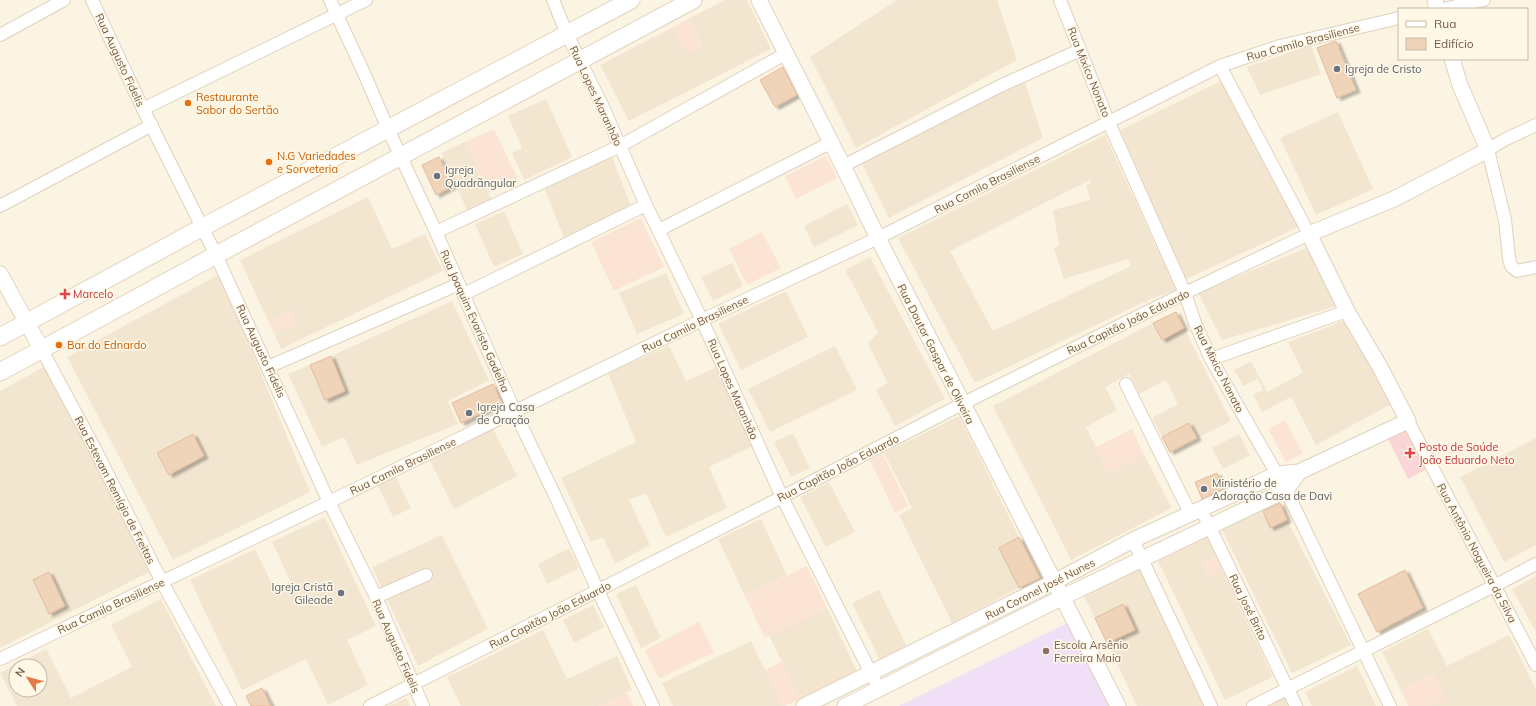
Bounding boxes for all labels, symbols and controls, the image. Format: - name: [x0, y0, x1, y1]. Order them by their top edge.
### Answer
- legend: [1398, 8, 1528, 60]
- street label: Rua Augusto Fidelis: [92, 11, 148, 109]
- text: Rua: [1434, 16, 1456, 31]
- street label: Rua Camilo Brasiliense: [1245, 20, 1361, 64]
- street label: Rua Mixico Nonato: [1065, 25, 1113, 119]
- text: Edifício: [1434, 36, 1474, 51]
- street label: Rua Lopes Maranhão: [567, 44, 625, 148]
- place label: Igreja de Cristo: [1345, 62, 1422, 76]
- marker: Igreja de Cristo: [1332, 64, 1342, 74]
- place label: Restaurante Sabor do Sertão: [196, 90, 279, 117]
- marker: Restaurante Sabor do Sertão: [183, 98, 193, 108]
- place label: N.G Variedades e Sorveteria: [277, 149, 356, 176]
- street label: Rua Camilo Brasiliense: [932, 151, 1042, 217]
- marker: N.G Variedades e Sorveteria: [264, 157, 274, 167]
- place label: Igreja Quadrãngular: [445, 163, 516, 190]
- marker: Igreja Quadrãngular: [432, 171, 442, 181]
- street label: Rua Joaquim Evaristo Gadelha: [437, 248, 513, 394]
- street label: Rua Doutor Gaspar de Oliveira: [894, 282, 978, 426]
- street label: Rua Capitão João Eduardo: [1064, 286, 1192, 358]
- place label: Marcelo: [73, 287, 113, 301]
- marker: Marcelo: [60, 289, 70, 299]
- street label: Rua Camilo Brasiliense: [640, 292, 750, 356]
- street label: Rua Augusto Fidelis: [233, 302, 289, 400]
- street label: Rua Mixico Nonato: [1191, 323, 1247, 415]
- street label: Rua Lopes Maranhão: [704, 336, 762, 442]
- place label: Bar do Ednardo: [67, 338, 147, 352]
- marker: Bar do Ednardo: [54, 340, 64, 350]
- place label: Igreja Casa de Oração: [477, 400, 534, 427]
- marker: Igreja Casa de Oração: [464, 408, 474, 418]
- street label: Rua Estevam Remígio de Freitas: [72, 414, 158, 566]
- street label: Rua Capitão João Eduardo: [775, 431, 901, 505]
- street label: Rua Camilo Brasiliense: [348, 434, 458, 498]
- place label: Posto de Saúde João Eduardo Neto: [1419, 440, 1515, 467]
- marker: Posto de Saúde João Eduardo Neto: [1404, 447, 1416, 459]
- place label: Ministério de Adoração Casa de Davi: [1212, 476, 1332, 503]
- street label: Rua Antônio Nogueira da Silva: [1434, 481, 1520, 625]
- marker: Ministério de Adoração Casa de Davi: [1199, 484, 1209, 494]
- street label: Rua Coronel José Nunes: [983, 555, 1097, 623]
- street label: Rua José Brito: [1226, 572, 1270, 642]
- street label: Rua Camilo Brasiliense: [55, 575, 167, 637]
- street label: Rua Capitão João Eduardo: [487, 578, 613, 652]
- place label: Igreja Cristã Gileade: [272, 580, 333, 607]
- marker: Igreja Cristã Gileade: [336, 588, 346, 598]
- street label: Rua Augusto Fidelis: [369, 597, 423, 695]
- place label: Escola Arsênio Ferreira Maia: [1054, 638, 1128, 665]
- marker: Escola Arsênio Ferreira Maia: [1041, 646, 1051, 656]
- north arrow: [8, 658, 48, 698]
- text: N: [12, 665, 28, 680]

